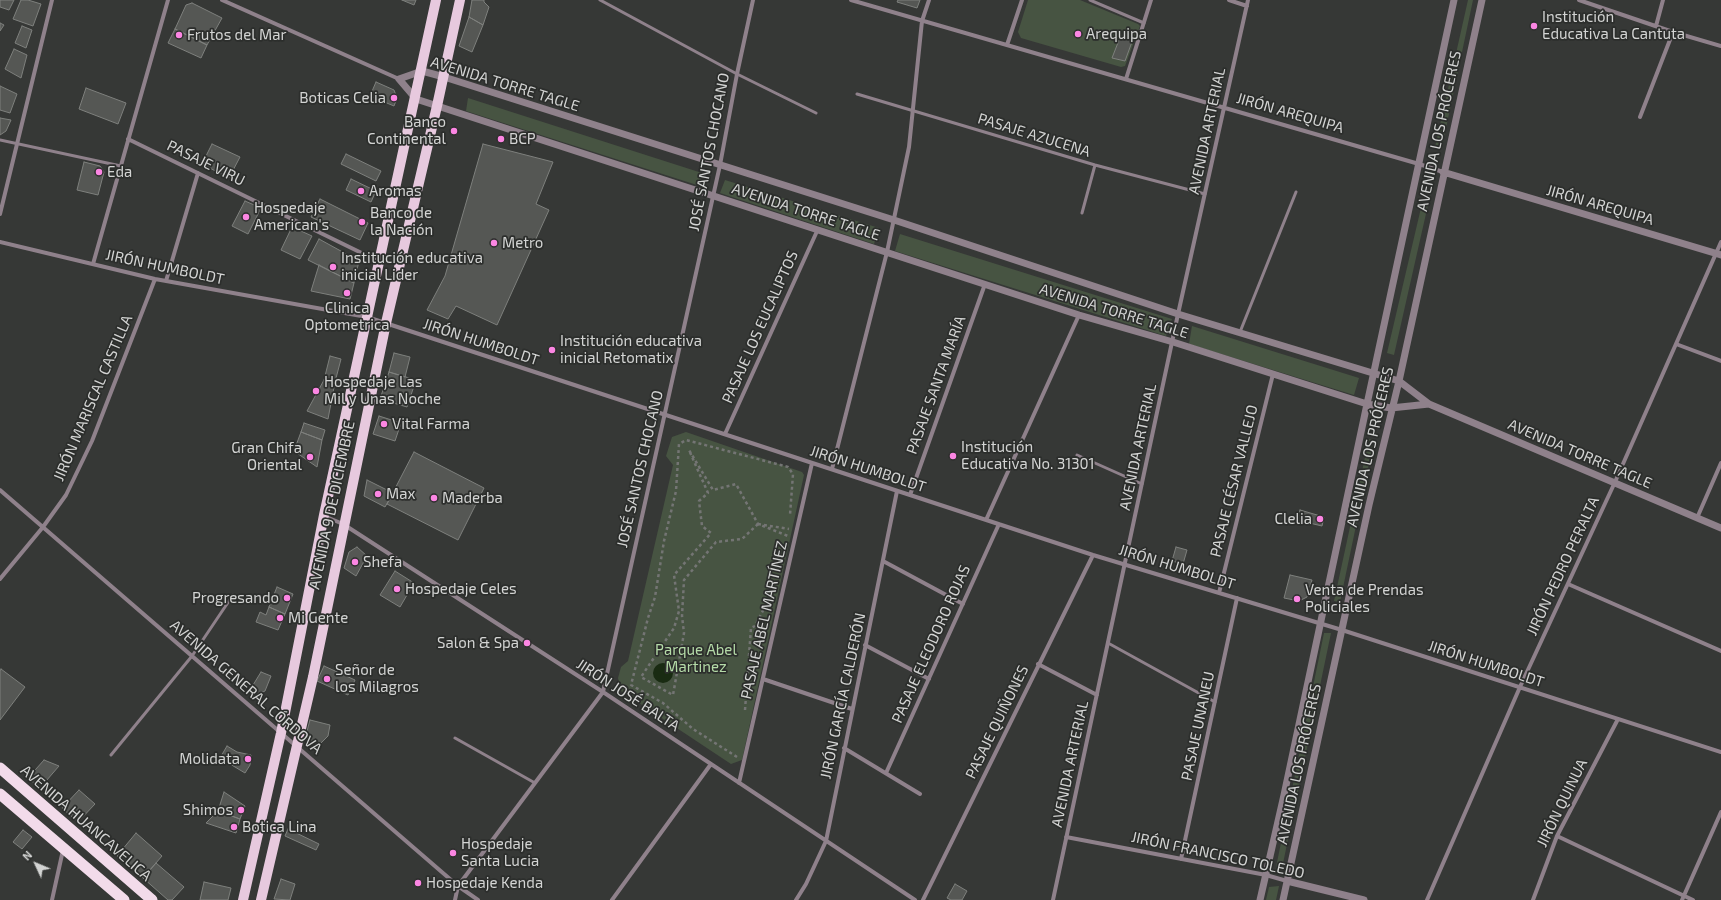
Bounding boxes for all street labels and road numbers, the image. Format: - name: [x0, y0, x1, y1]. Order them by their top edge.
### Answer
- street label: AVENIDA LOS PRÓCERES: [1413, 49, 1465, 213]
- street label: AVENIDA TORRE TAGLE: [428, 53, 582, 115]
- street label: AVENIDA ARTERIAL: [1185, 66, 1229, 196]
- street label: JOSÉ SANTOS CHOCANO: [685, 71, 733, 233]
- street label: JIRÓN AREQUIPA: [1234, 89, 1346, 137]
- street label: PASAJE AZUCENA: [975, 109, 1093, 161]
- street label: PASAJE VIRU: [164, 136, 248, 190]
- street label: AVENIDA TORRE TAGLE: [730, 180, 882, 244]
- street label: JIRÓN AREQUIPA: [1544, 181, 1656, 229]
- street label: JIRÓN HUMBOLDT: [104, 246, 226, 288]
- street label: PASAJE LOS EUCALIPTOS: [718, 248, 802, 406]
- street label: AVENIDA TORRE TAGLE: [1037, 280, 1191, 342]
- street label: JIRÓN MARISCAL CASTILLA: [50, 312, 136, 484]
- street label: PASAJE SANTA MARÍA: [903, 313, 969, 457]
- street label: JIRÓN HUMBOLDT: [421, 315, 541, 369]
- street label: AVENIDA LOS PRÓCERES: [1343, 365, 1397, 529]
- street label: AVENIDA ARTERIAL: [1116, 382, 1160, 512]
- street label: JOSÉ SANTOS CHOCANO: [613, 389, 667, 549]
- street label: PASAJE CÉSAR VALLEJO: [1206, 403, 1262, 559]
- street label: AVENIDA TORRE TAGLE: [1505, 415, 1655, 493]
- street label: AVENIDA 9 DE DICIEMBRE: [305, 419, 359, 591]
- street label: JIRÓN HUMBOLDT: [808, 442, 928, 496]
- street label: JIRÓN PEDRO PERALTA: [1523, 494, 1603, 638]
- street label: PASAJE ABEL MARTÍNEZ: [737, 539, 791, 701]
- street label: JIRÓN HUMBOLDT: [1117, 541, 1237, 593]
- street label: PASAJE ELEODORO ROJAS: [888, 562, 974, 726]
- street label: JIRÓN GARCÍA CALDERÓN: [817, 611, 869, 781]
- street label: AVENIDA GENERAL CÓRDOVA: [166, 616, 326, 758]
- street label: JIRÓN HUMBOLDT: [1426, 637, 1546, 691]
- street label: JIRÓN JOSÉ BALTA: [573, 655, 683, 735]
- street label: PASAJE QUIÑONES: [962, 662, 1032, 782]
- street label: PASAJE UNANEU: [1178, 670, 1218, 782]
- street label: AVENIDA LOS PRÓCERES: [1273, 682, 1325, 846]
- street label: AVENIDA ARTERIAL: [1048, 699, 1092, 829]
- street label: JIRÓN QUINUA: [1533, 756, 1591, 850]
- street label: AVENIDA HUANCAVELICA: [17, 761, 155, 885]
- street label: JIRÓN FRANCISCO TOLEDO: [1130, 828, 1306, 882]

